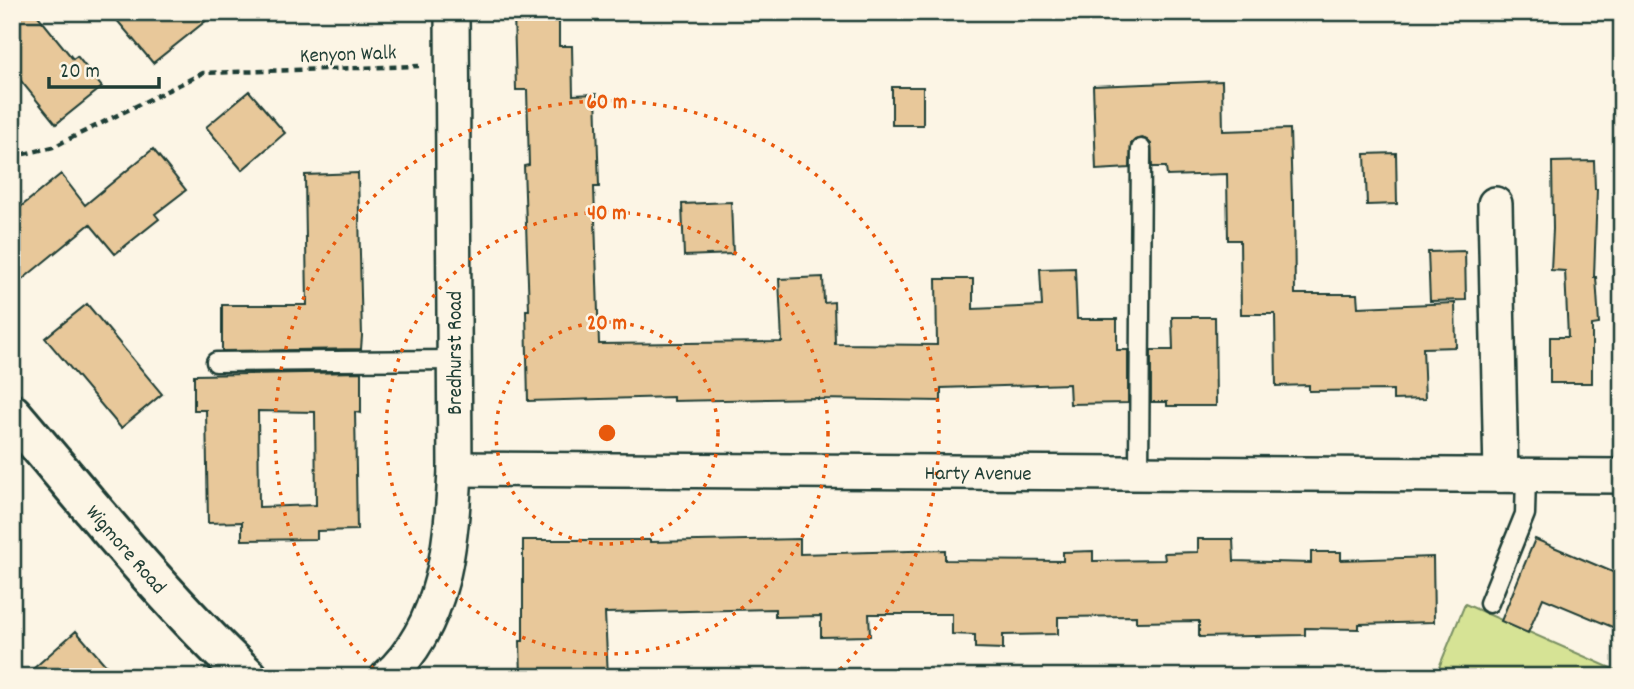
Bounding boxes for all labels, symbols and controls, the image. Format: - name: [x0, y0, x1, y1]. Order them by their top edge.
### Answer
- street label: Kenyon Walk: [299, 39, 397, 73]
- scale bar: [49, 46, 159, 90]
- text: 20 m: [60, 58, 100, 88]
- text: 60 m: [587, 89, 627, 119]
- text: 40 m: [587, 200, 627, 230]
- street label: Bredhurst Road: [442, 291, 472, 415]
- text: 20 m: [587, 310, 627, 340]
- centre of rings: [595, 421, 619, 445]
- street label: Harty Avenue: [924, 460, 1032, 490]
- street label: Wigmore Road: [77, 499, 172, 602]

